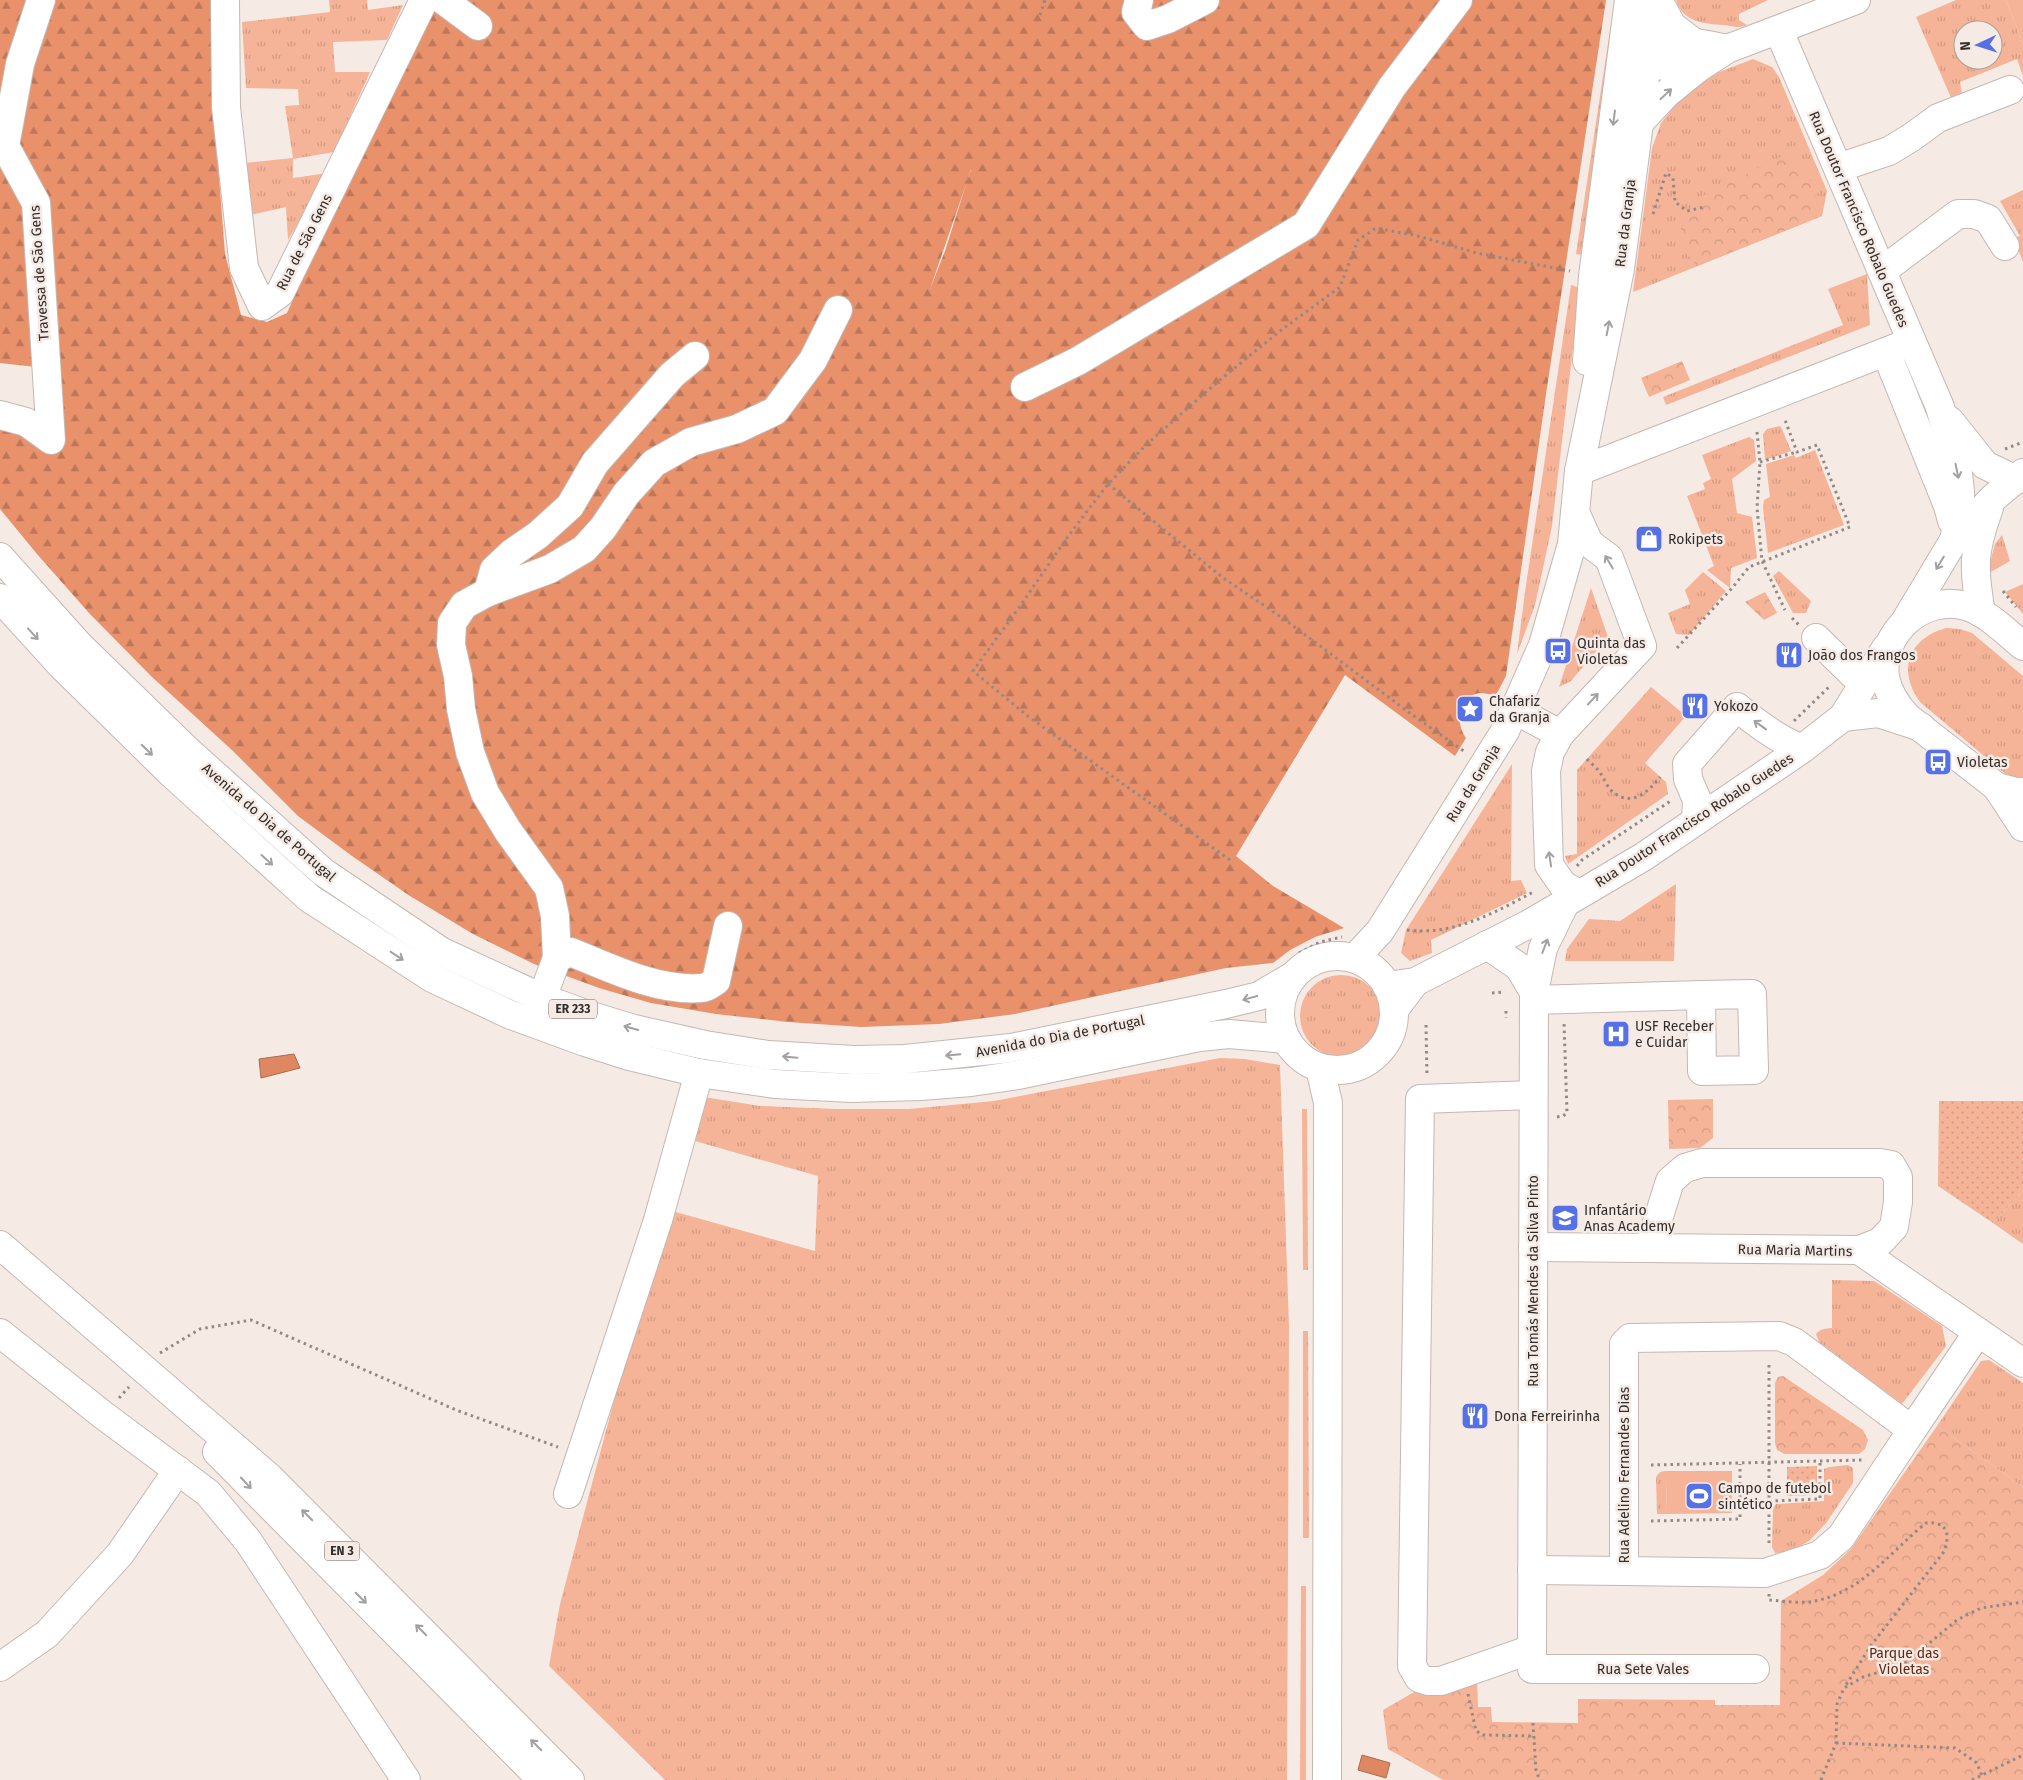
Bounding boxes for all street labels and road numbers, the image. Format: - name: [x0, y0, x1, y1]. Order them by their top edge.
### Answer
- street label: Rua Doutor Francisco Robalo Guedes: [1805, 109, 1912, 330]
- street label: Rua da Granja: [1612, 178, 1639, 268]
- street label: Rua de São Gens: [273, 191, 336, 293]
- street label: Travessa de São Gens: [26, 204, 53, 341]
- street label: Rua da Granja: [1443, 741, 1504, 825]
- street label: Rua Doutor Francisco Robalo Guedes: [1592, 750, 1797, 891]
- street label: Avenida do Dia de Portugal: [198, 760, 339, 885]
- road number: ER 233: [549, 1000, 597, 1019]
- street label: Avenida do Dia de Portugal: [974, 1012, 1146, 1061]
- street label: Rua Tomás Mendes da Silva Pinto: [1525, 1175, 1542, 1387]
- street label: Rua Maria Martins: [1737, 1241, 1853, 1260]
- street label: Rua Adelino Fernandes Dias: [1616, 1386, 1633, 1563]
- road number: EN 3: [324, 1542, 360, 1560]
- street label: Rua Sete Vales: [1597, 1661, 1690, 1678]

